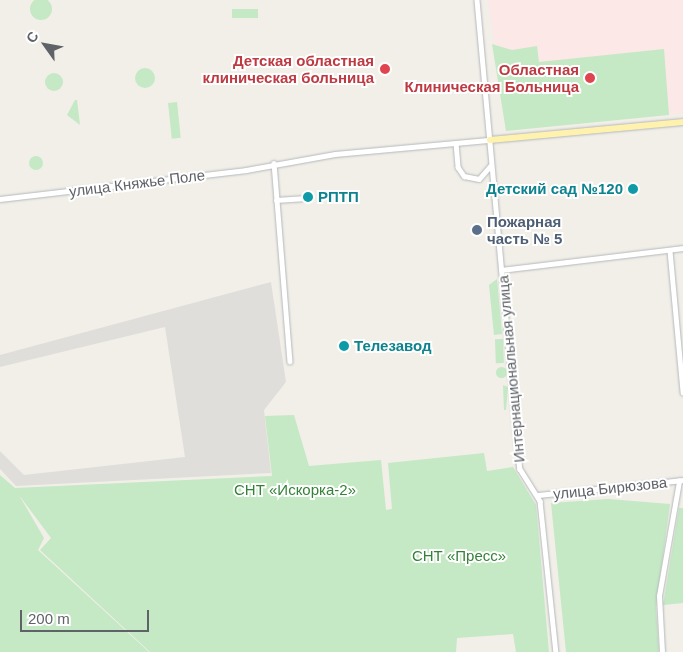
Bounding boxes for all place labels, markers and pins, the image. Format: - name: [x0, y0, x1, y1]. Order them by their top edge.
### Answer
- place label: Детская областная клиническая больница: [202, 51, 374, 86]
- place label: Областная Клиническая Больница: [405, 60, 579, 95]
- marker: Детская областная клиническая больница: [378, 62, 392, 76]
- marker: Областная Клиническая Больница: [583, 71, 597, 85]
- place label: Детский сад №120: [486, 180, 623, 198]
- marker: Детский сад №120: [627, 183, 639, 195]
- place label: РПТП: [318, 188, 359, 206]
- marker: РПТП: [302, 191, 314, 203]
- place label: Пожарная часть № 5: [487, 212, 562, 247]
- marker: Пожарная часть № 5: [471, 224, 483, 236]
- place label: Телезавод: [354, 337, 432, 355]
- marker: Телезавод: [338, 340, 350, 352]

